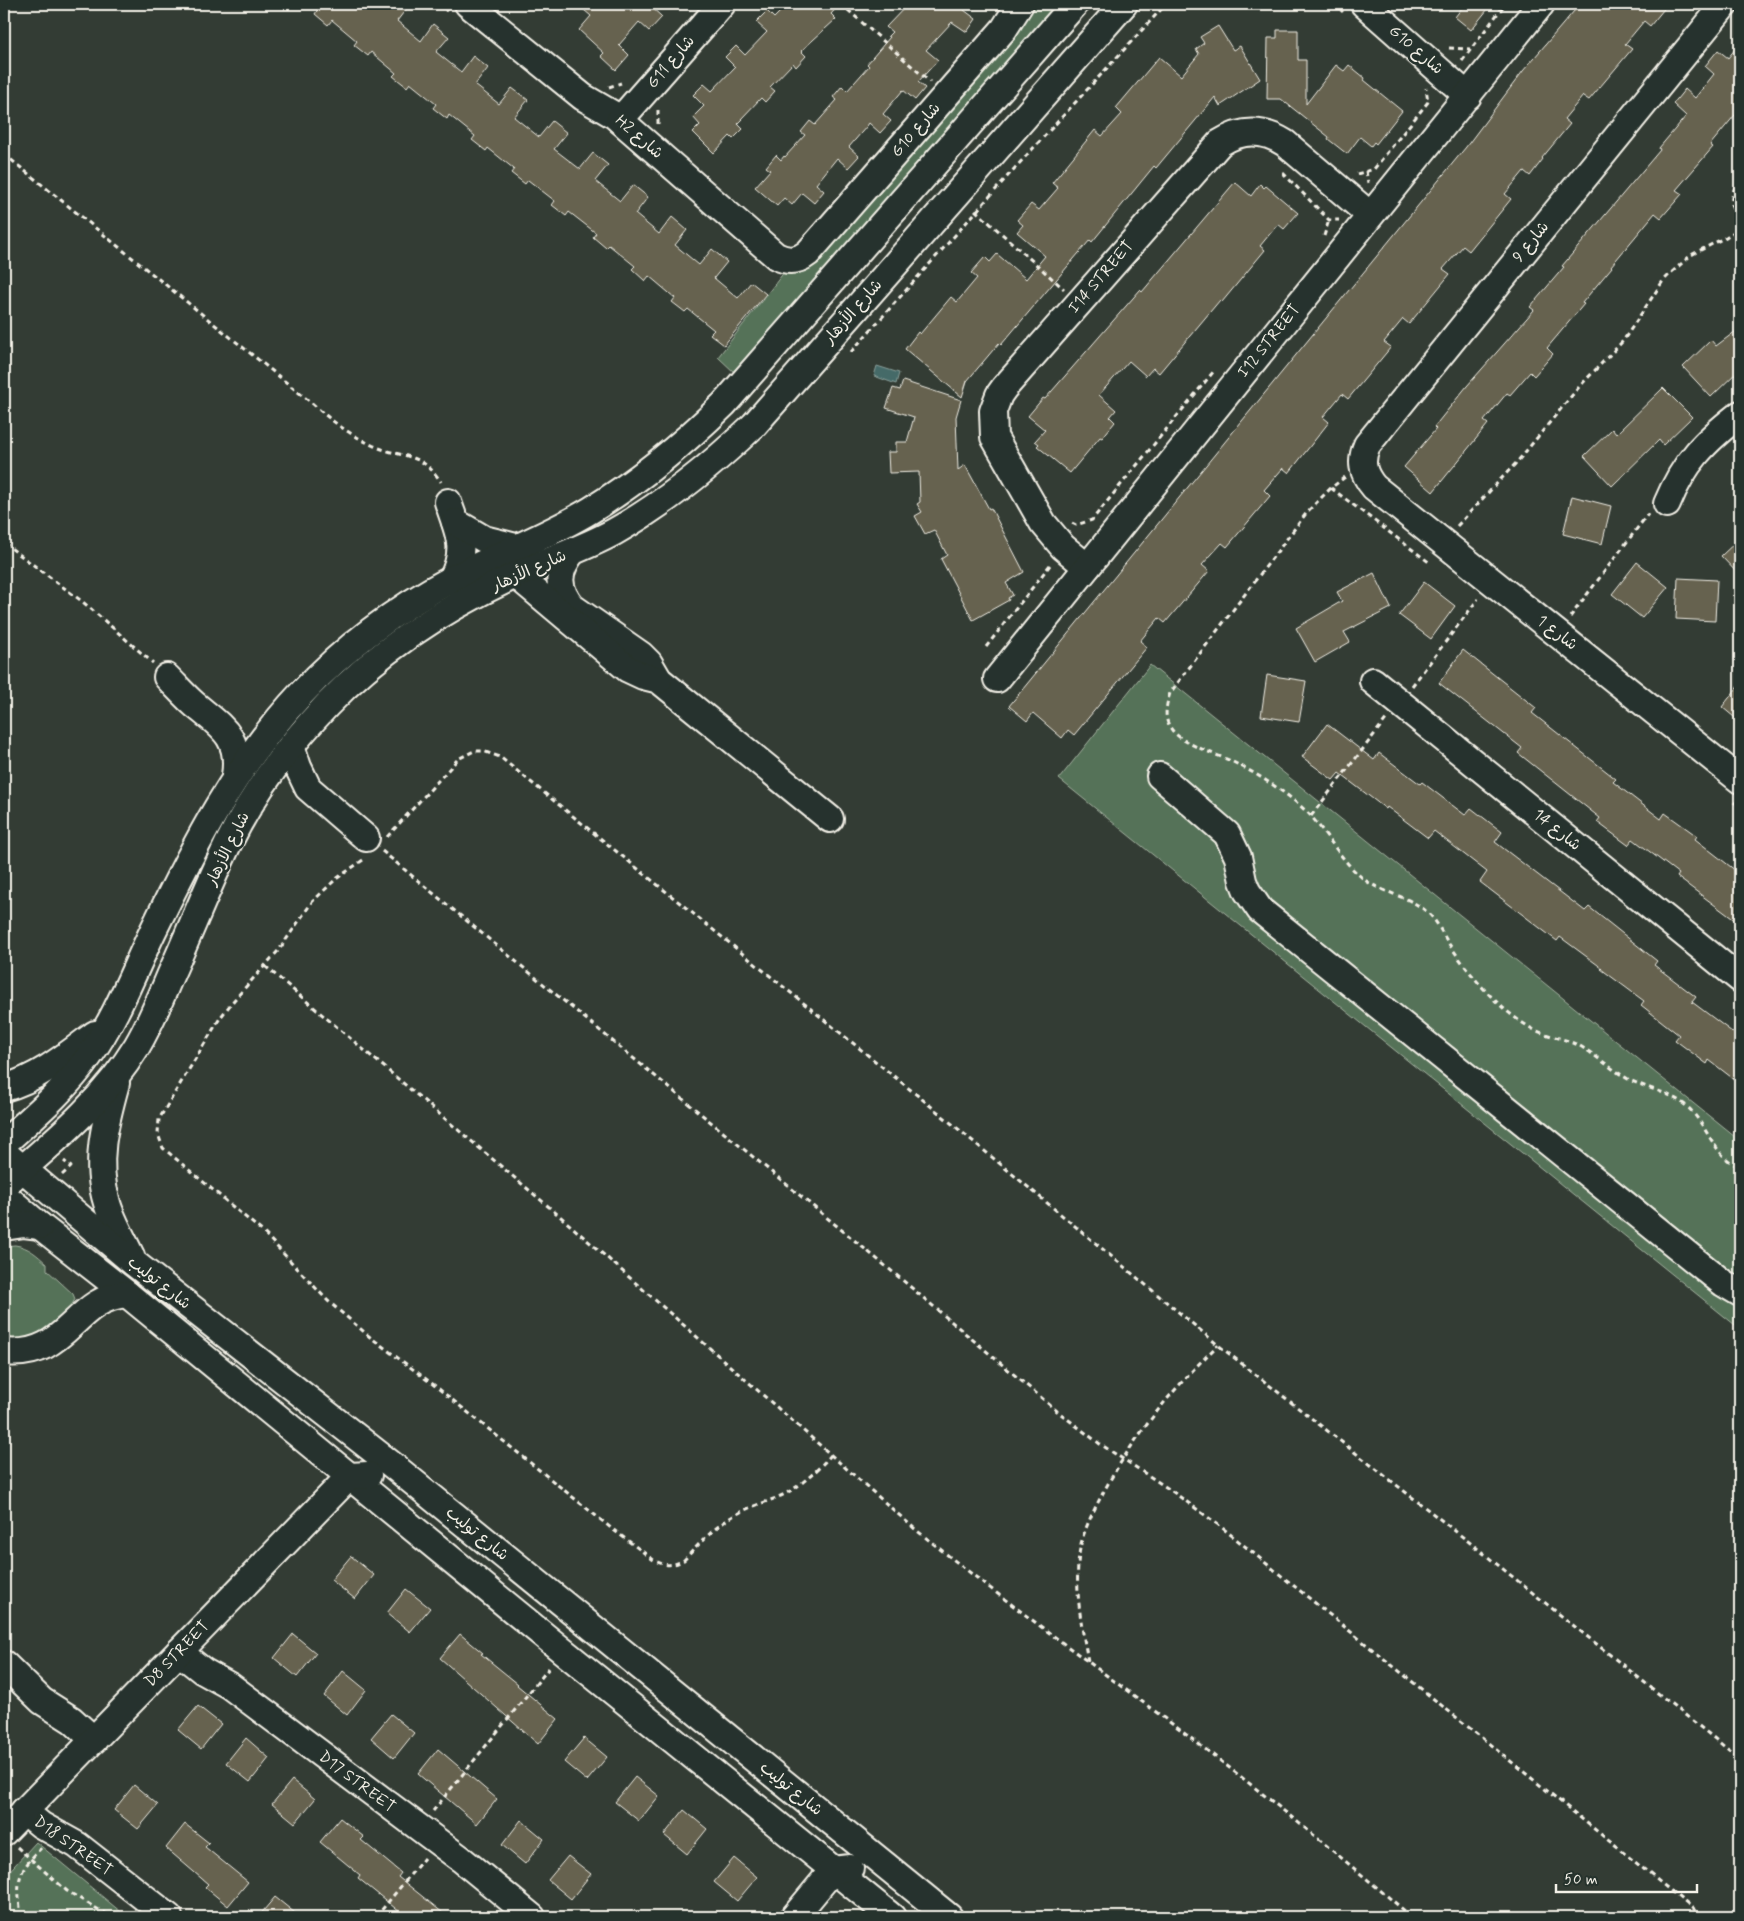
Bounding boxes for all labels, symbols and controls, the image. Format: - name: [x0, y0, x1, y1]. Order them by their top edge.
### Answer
- street label: G10 شارع: [1384, 20, 1448, 80]
- street label: G11 شارع: [642, 31, 700, 93]
- street label: G10 شارع: [886, 98, 946, 162]
- street label: H2 شارع: [611, 110, 667, 164]
- street label: شارع 9: [1508, 217, 1554, 267]
- street label: I14 STREET: [1064, 236, 1138, 318]
- street label: شارع الأزهار: [817, 274, 887, 350]
- street label: I12 STREET: [1233, 300, 1305, 382]
- street label: شارع الأزهار: [487, 544, 570, 597]
- street label: شارع 1: [1532, 611, 1582, 655]
- street label: شارع 14: [1529, 804, 1585, 856]
- street label: شارع الأزهار: [200, 808, 255, 890]
- street label: شارع توليب: [123, 1252, 195, 1314]
- street label: شارع توليب: [441, 1502, 513, 1566]
- street label: D8 STREET: [140, 1616, 214, 1692]
- street label: D17 STREET: [314, 1746, 400, 1818]
- street label: شارع توليب: [755, 1757, 827, 1821]
- street label: D18 STREET: [29, 1811, 117, 1881]
- scale bar: [1556, 1861, 1698, 1893]
- text: 50 m: [1564, 1870, 1598, 1890]

